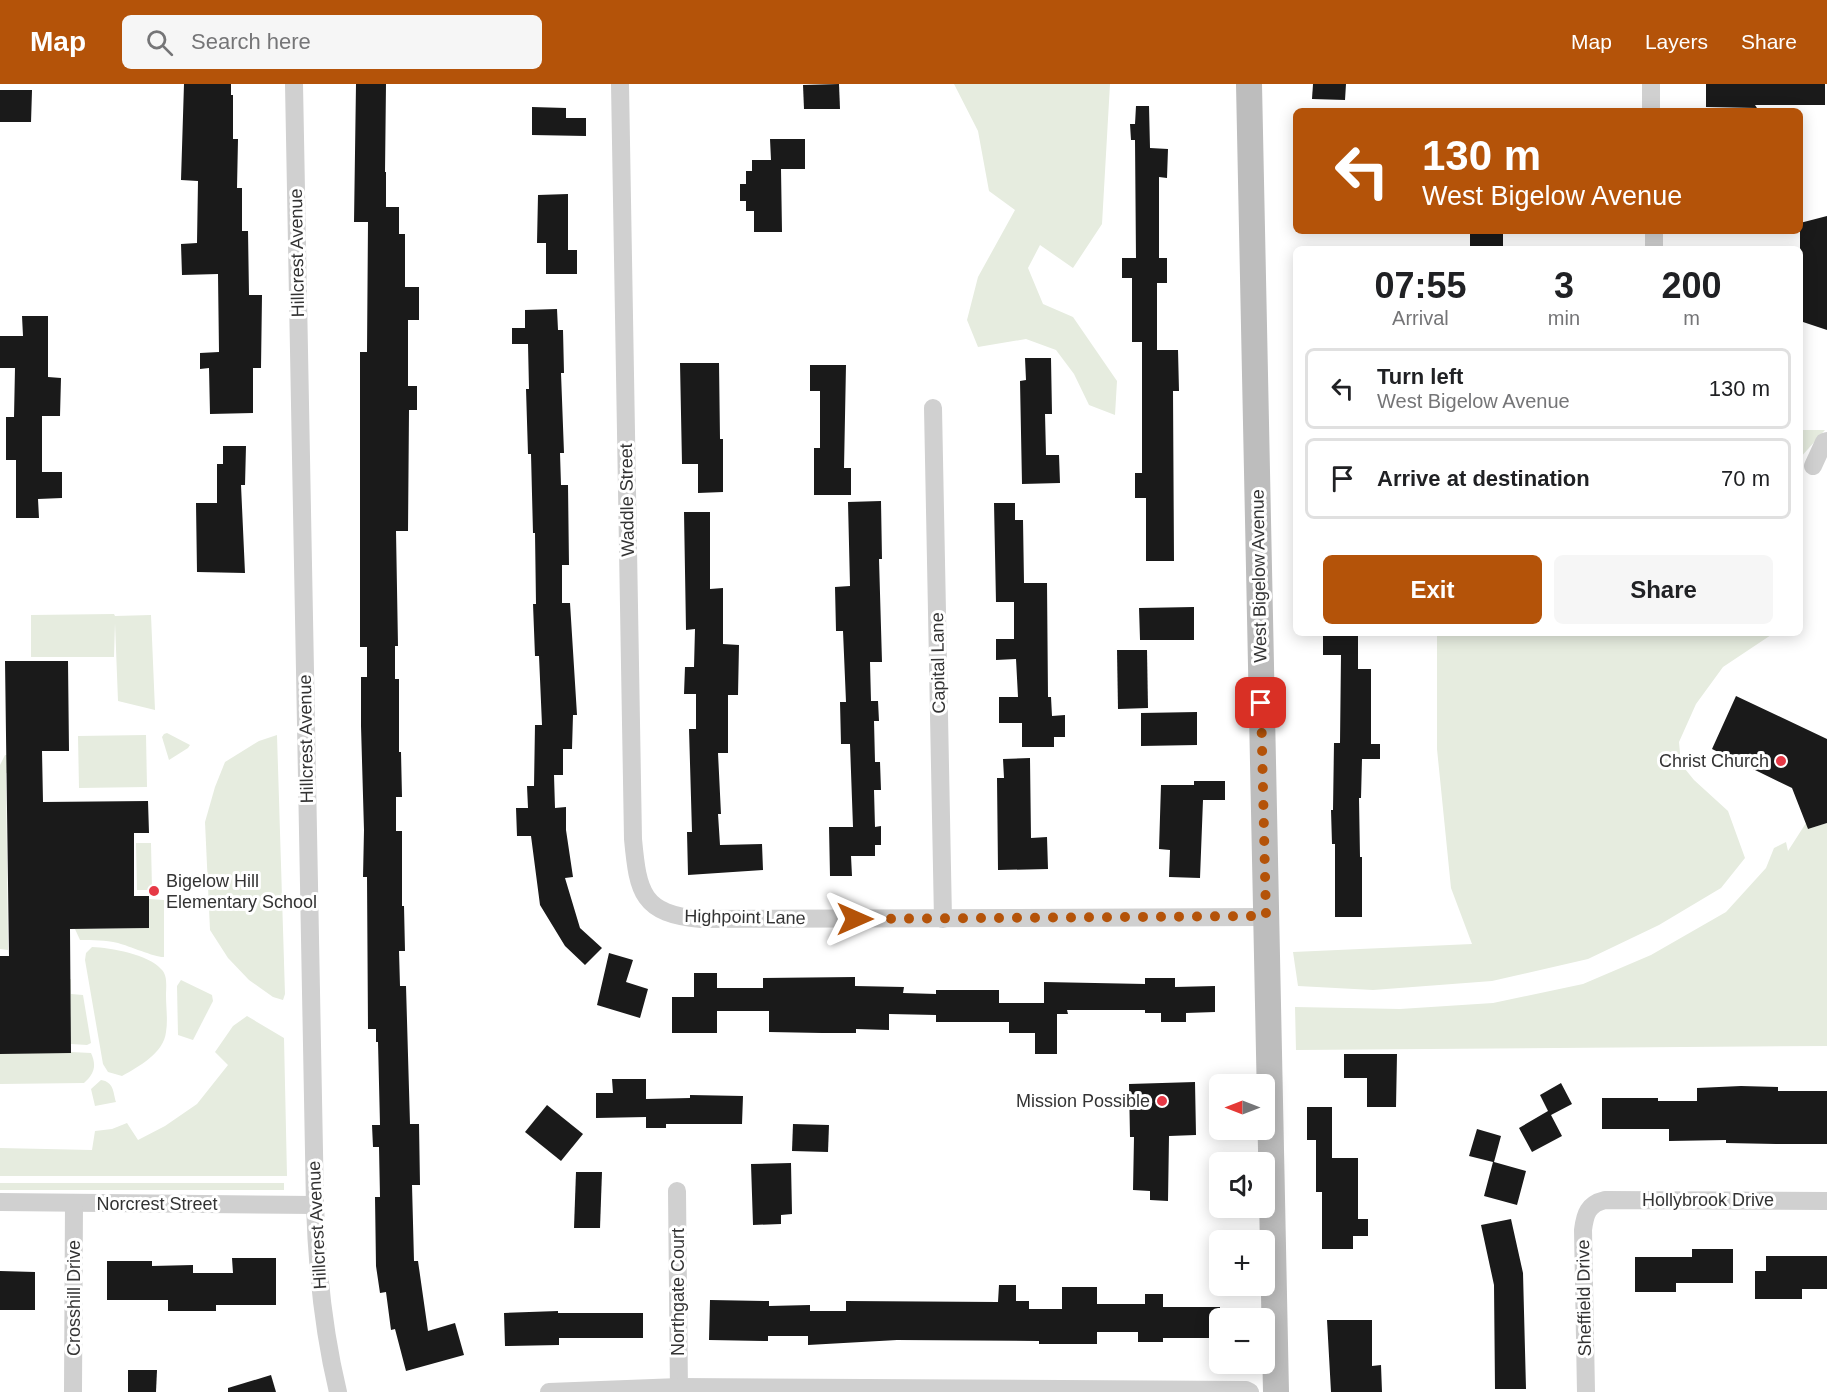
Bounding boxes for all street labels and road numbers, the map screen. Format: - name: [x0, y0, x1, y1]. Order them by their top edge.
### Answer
- street label: Hillcrest Avenue: [286, 188, 308, 318]
- street label: Waddle Street: [616, 443, 638, 557]
- street label: West Bigelow Avenue: [1247, 489, 1271, 663]
- street label: Capital Lane: [927, 612, 949, 714]
- street label: Hillcrest Avenue: [295, 674, 317, 804]
- street label: Highpoint Lane: [684, 906, 806, 928]
- street label: Hillcrest Avenue: [304, 1160, 330, 1290]
- street label: Hollybrook Drive: [1642, 1190, 1774, 1210]
- street label: Norcrest Street: [96, 1194, 218, 1214]
- street label: Northgate Court: [668, 1228, 688, 1356]
- street label: Sheffield Drive: [1573, 1239, 1595, 1357]
- street label: Crosshill Drive: [64, 1240, 84, 1356]

